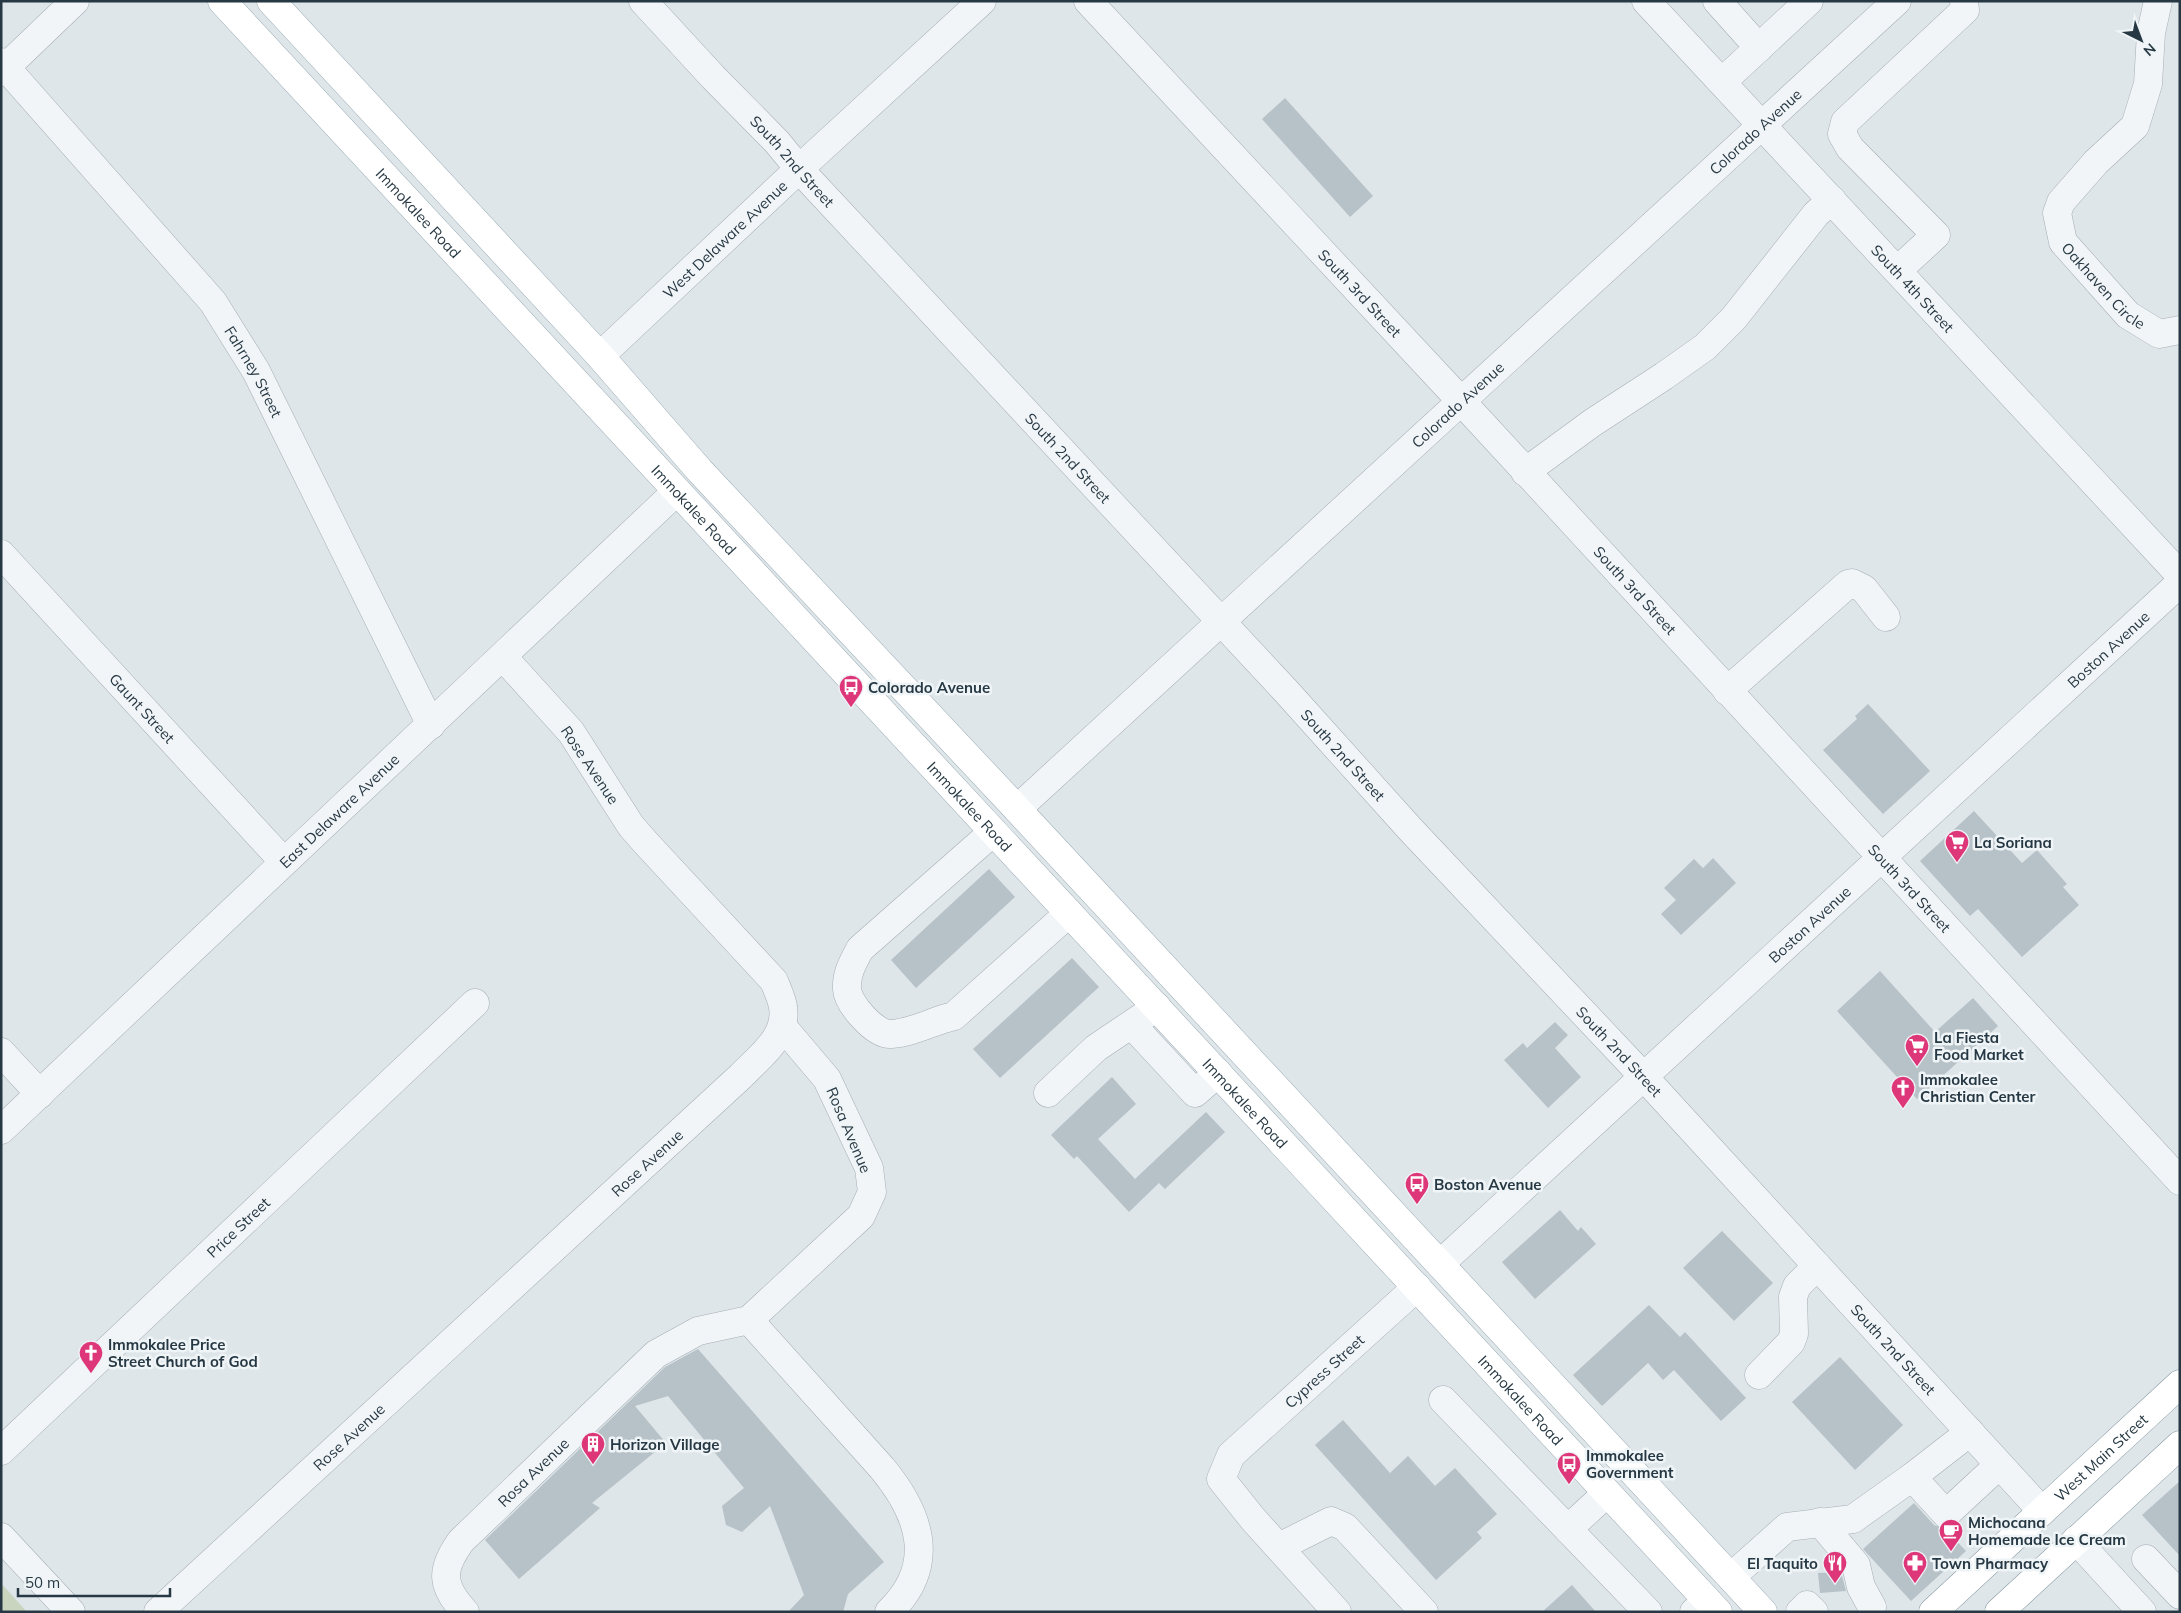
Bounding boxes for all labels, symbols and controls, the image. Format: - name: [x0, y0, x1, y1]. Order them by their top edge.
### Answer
- north arrow: [2116, 15, 2166, 65]
- text: N: [2140, 39, 2160, 60]
- street label: Colorado Avenue: [1705, 84, 1805, 178]
- street label: South 2nd Street: [746, 111, 839, 211]
- street label: Immokalee Road: [372, 164, 465, 262]
- street label: West Delaware Avenue: [658, 176, 791, 302]
- street label: Oakhaven Circle: [2058, 238, 2149, 333]
- street label: South 4th Street: [1868, 240, 1958, 336]
- street label: South 3rd Street: [1315, 245, 1406, 341]
- street label: Fahrney Street: [221, 322, 287, 420]
- street label: Colorado Avenue: [1407, 357, 1508, 452]
- street label: South 2nd Street: [1021, 408, 1115, 507]
- street label: Immokalee Road: [648, 461, 741, 559]
- street label: South 3rd Street: [1590, 542, 1681, 638]
- street label: Boston Avenue: [2063, 607, 2153, 692]
- street label: Gaunt Street: [106, 669, 179, 747]
- bus stop icon: Colorado Avenue: [838, 674, 864, 708]
- place label: Colorado Avenue: [868, 678, 990, 697]
- street label: South 2nd Street: [1297, 705, 1389, 805]
- street label: Rose Avenue: [557, 722, 623, 808]
- street label: East Delaware Avenue: [275, 749, 403, 872]
- street label: Immokalee Road: [923, 757, 1016, 855]
- supermarket icon: La Soriana: [1944, 829, 1970, 863]
- place label: La Soriana: [1974, 833, 2052, 852]
- street label: South 3rd Street: [1864, 840, 1955, 936]
- street label: Boston Avenue: [1764, 882, 1854, 967]
- street label: South 2nd Street: [1572, 1002, 1666, 1100]
- place label: La Fiesta Food Market: [1934, 1028, 2024, 1064]
- supermarket icon: La Fiesta Food Market: [1904, 1033, 1930, 1067]
- street label: Immokalee Road: [1199, 1054, 1292, 1152]
- place label: Immokalee Christian Center: [1920, 1070, 2035, 1106]
- church icon: Immokalee Christian Center: [1890, 1075, 1916, 1109]
- street label: Rosa Avenue: [822, 1084, 876, 1176]
- street label: Rose Avenue: [607, 1125, 687, 1200]
- bus stop icon: Boston Avenue: [1404, 1171, 1430, 1205]
- place label: Boston Avenue: [1434, 1175, 1542, 1194]
- street label: Price Street: [202, 1193, 273, 1261]
- street label: South 2nd Street: [1847, 1300, 1940, 1399]
- street label: Cypress Street: [1280, 1330, 1368, 1412]
- place label: Immokalee Price Street Church of God: [108, 1335, 258, 1371]
- church icon: Immokalee Price Street Church of God: [78, 1340, 104, 1374]
- street label: Immokalee Road: [1475, 1351, 1567, 1449]
- street label: Rose Avenue: [309, 1399, 388, 1474]
- street label: West Main Street: [2050, 1410, 2151, 1505]
- building icon: Horizon Village: [580, 1431, 606, 1465]
- street label: Rosa Avenue: [493, 1433, 573, 1510]
- place label: Horizon Village: [610, 1435, 720, 1454]
- place label: Immokalee Government: [1586, 1446, 1674, 1482]
- bus stop icon: Immokalee Government: [1556, 1451, 1582, 1485]
- place label: Michocana Homemade Ice Cream: [1968, 1513, 2126, 1549]
- cafe icon: Michocana Homemade Ice Cream: [1938, 1518, 1964, 1552]
- restaurant icon: El Taquito: [1822, 1550, 1848, 1584]
- pharmacy icon: Town Pharmacy: [1902, 1550, 1928, 1584]
- place label: El Taquito: [1747, 1554, 1818, 1573]
- place label: Town Pharmacy: [1932, 1554, 2049, 1573]
- scale bar: [18, 1566, 170, 1598]
- text: 50 m: [25, 1573, 60, 1592]

